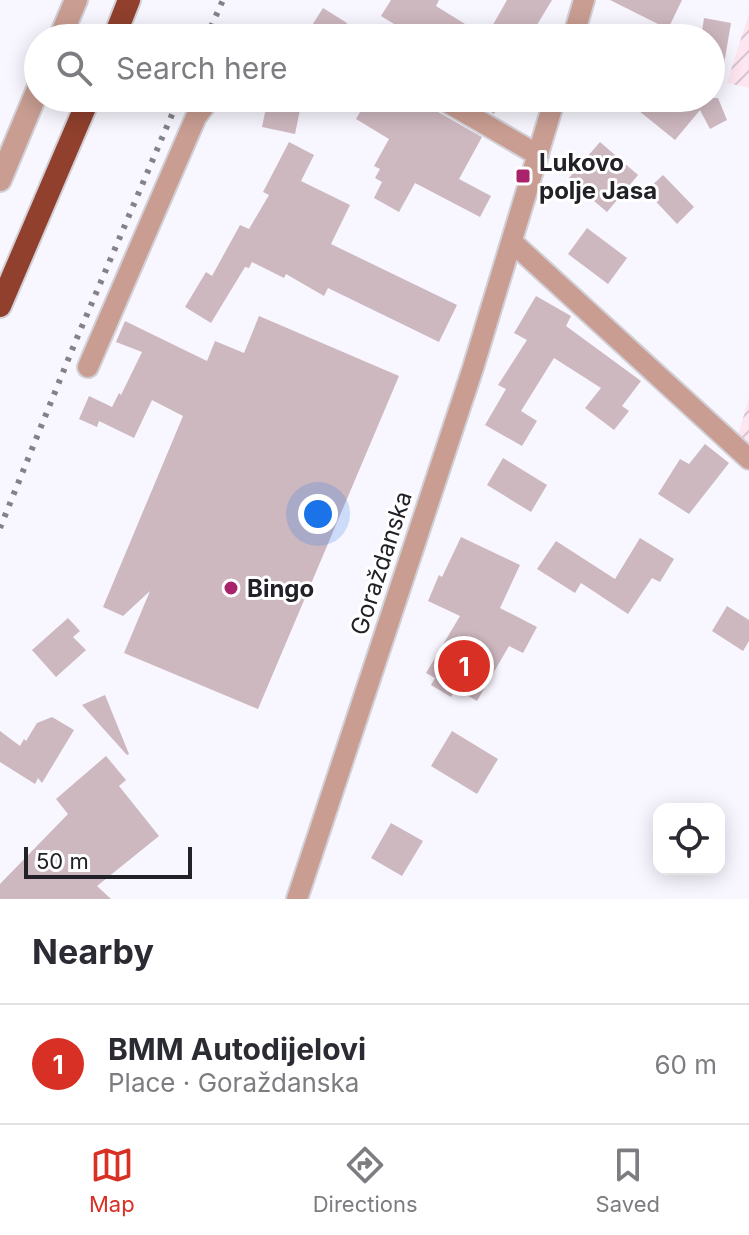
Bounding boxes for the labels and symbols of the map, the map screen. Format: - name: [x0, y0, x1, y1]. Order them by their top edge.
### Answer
- place label: Lukovo polje Jasa: [539, 148, 657, 205]
- marker: Lukovo polje Jasa: [514, 167, 532, 185]
- street label: Goraždanska: [344, 487, 418, 639]
- your location: [298, 494, 338, 534]
- place label: Bingo: [247, 574, 314, 603]
- marker: Bingo: [222, 579, 240, 597]
- pin: 1: [438, 636, 490, 696]
- scale bar: [24, 843, 192, 879]

